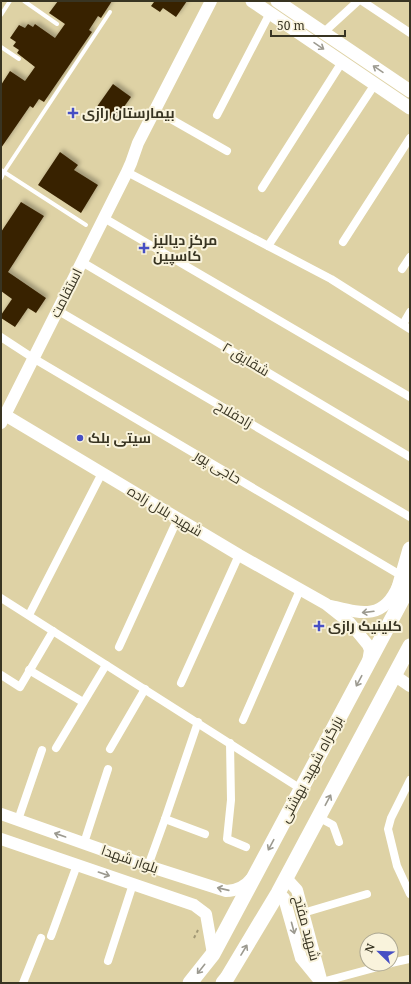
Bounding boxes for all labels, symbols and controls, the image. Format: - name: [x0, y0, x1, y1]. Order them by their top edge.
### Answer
- scale bar: [271, 12, 345, 38]
- text: 50 m: [277, 17, 305, 34]
- one-way arrow: [313, 42, 324, 50]
- one-way arrow: [372, 65, 383, 73]
- place label: بیمارستان رازی: [82, 103, 175, 122]
- marker: بیمارستان رازی: [67, 107, 79, 119]
- place label: مرکز دیالیز کاسپین: [152, 230, 217, 266]
- marker: مرکز دیالیز کاسپین: [138, 242, 150, 254]
- street label: استقامت: [45, 265, 86, 321]
- street label: شقایق ۲: [219, 337, 273, 380]
- street label: زادفلاح: [212, 395, 256, 432]
- place label: سیتی بلک: [88, 428, 151, 447]
- marker: سیتی بلک: [75, 433, 85, 443]
- street label: حاجی پور: [190, 445, 245, 489]
- street label: شهید بلال زاده: [124, 481, 206, 540]
- one-way arrow: [362, 608, 375, 616]
- place label: کلینیک رازی: [328, 616, 402, 635]
- marker: کلینیک رازی: [313, 620, 325, 632]
- one-way arrow: [354, 675, 362, 687]
- street label: بزرگراه شهید بهشتی: [274, 712, 347, 826]
- one-way arrow: [324, 794, 332, 806]
- one-way arrow: [53, 831, 66, 838]
- one-way arrow: [267, 839, 274, 851]
- street label: بلوار شهدا: [99, 840, 161, 877]
- one-way arrow: [97, 871, 110, 878]
- one-way arrow: [217, 885, 230, 893]
- street label: شهید مفتح: [290, 893, 325, 963]
- one-way arrow: [289, 921, 297, 934]
- north arrow: [359, 932, 399, 972]
- text: N: [361, 941, 378, 955]
- one-way arrow: [240, 944, 248, 956]
- one-way arrow: [197, 963, 206, 974]

